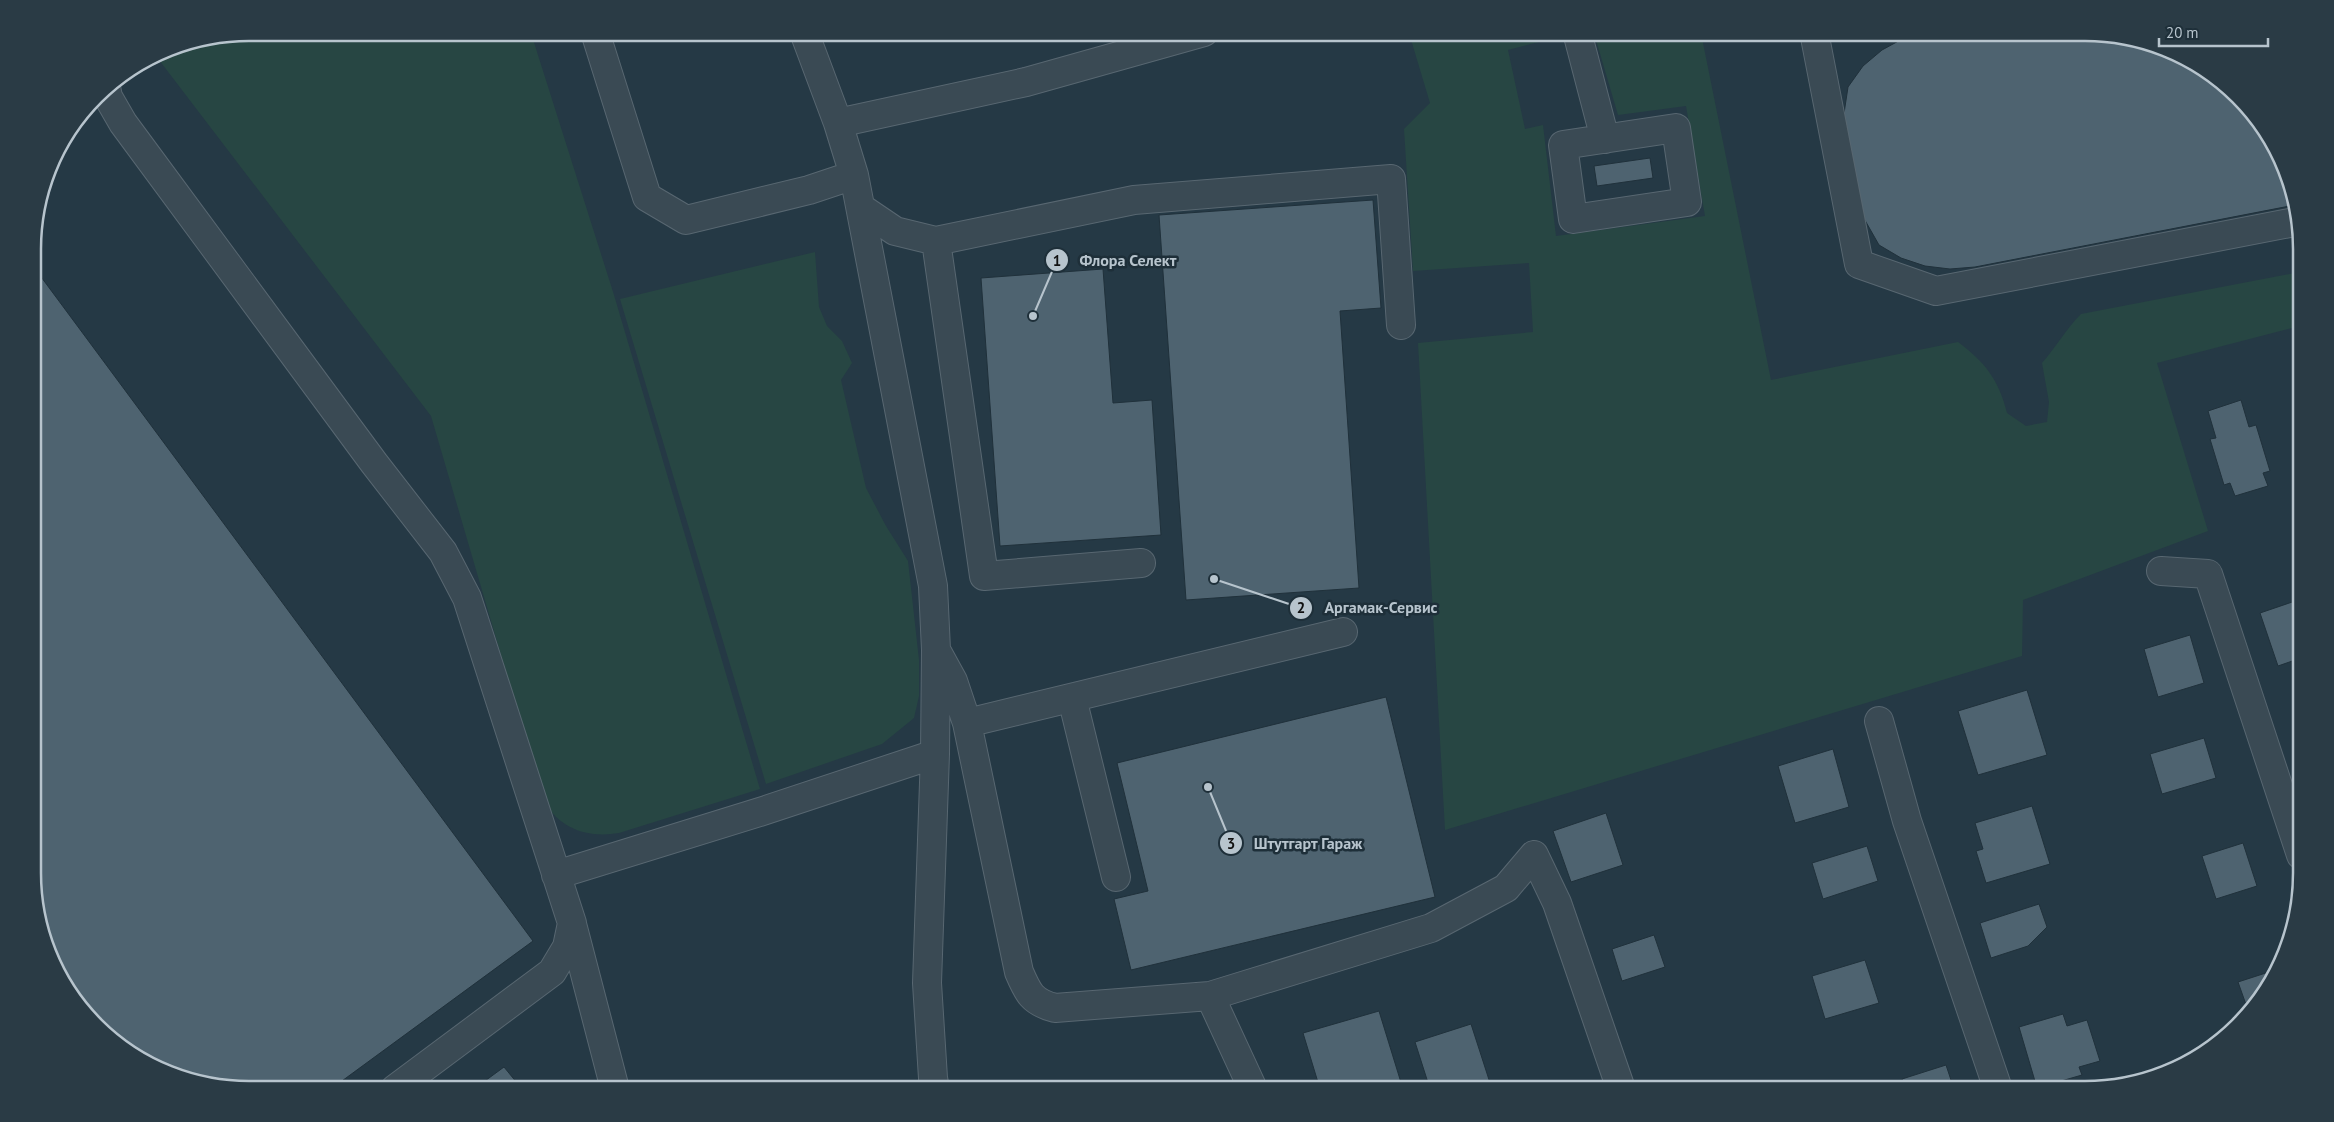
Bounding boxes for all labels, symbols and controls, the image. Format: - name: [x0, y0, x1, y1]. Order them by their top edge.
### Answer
- scale bar: [2159, 15, 2268, 47]
- text: 20 m: [2166, 23, 2199, 42]
- callout: Флора Селект: [1044, 245, 1186, 276]
- text: Флора Селект: [1080, 250, 1177, 270]
- text: 1: [1053, 251, 1061, 270]
- callout: Аргамак-Сервис: [1289, 592, 1447, 623]
- text: Аргамак-Сервис: [1324, 597, 1438, 617]
- text: 2: [1297, 598, 1305, 617]
- callout: Штутгарт Гараж: [1218, 828, 1372, 859]
- text: Штутгарт Гараж: [1254, 833, 1363, 853]
- text: 3: [1227, 834, 1235, 853]

